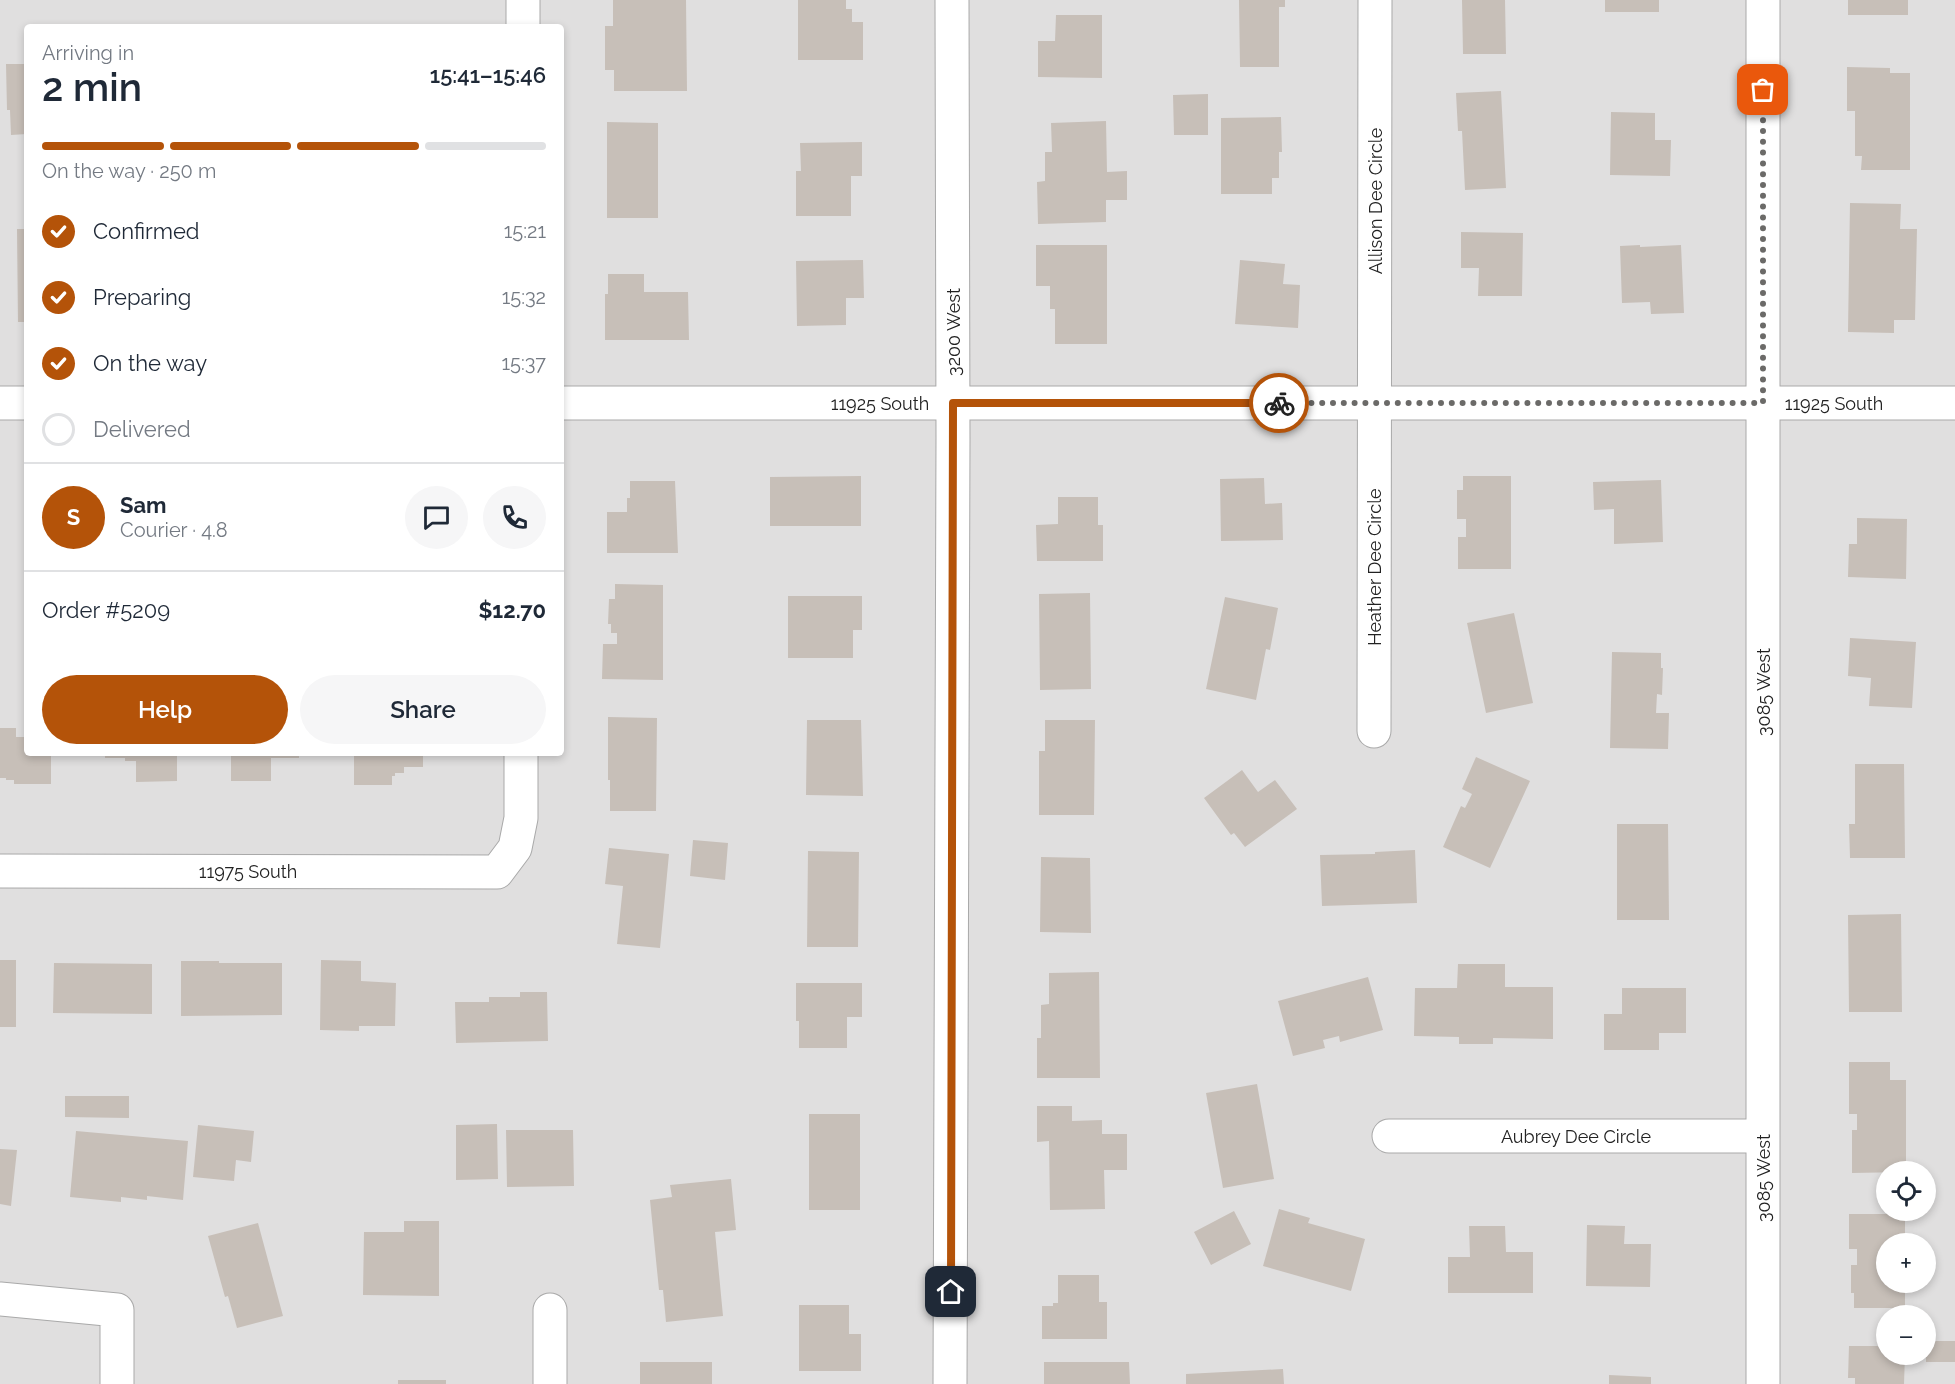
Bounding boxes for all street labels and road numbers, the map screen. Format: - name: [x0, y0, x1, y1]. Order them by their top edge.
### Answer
- street label: Allison Dee Circle: [1365, 127, 1386, 274]
- street label: 3200 West: [943, 288, 964, 376]
- street label: 11925 South: [831, 393, 929, 414]
- street label: 11925 South: [1785, 393, 1883, 414]
- street label: Heather Dee Circle: [1364, 488, 1385, 646]
- street label: 3085 West: [1753, 648, 1774, 736]
- street label: 11975 South: [199, 861, 297, 882]
- street label: Aubrey Dee Circle: [1501, 1126, 1652, 1147]
- street label: 3085 West: [1753, 1134, 1774, 1222]

